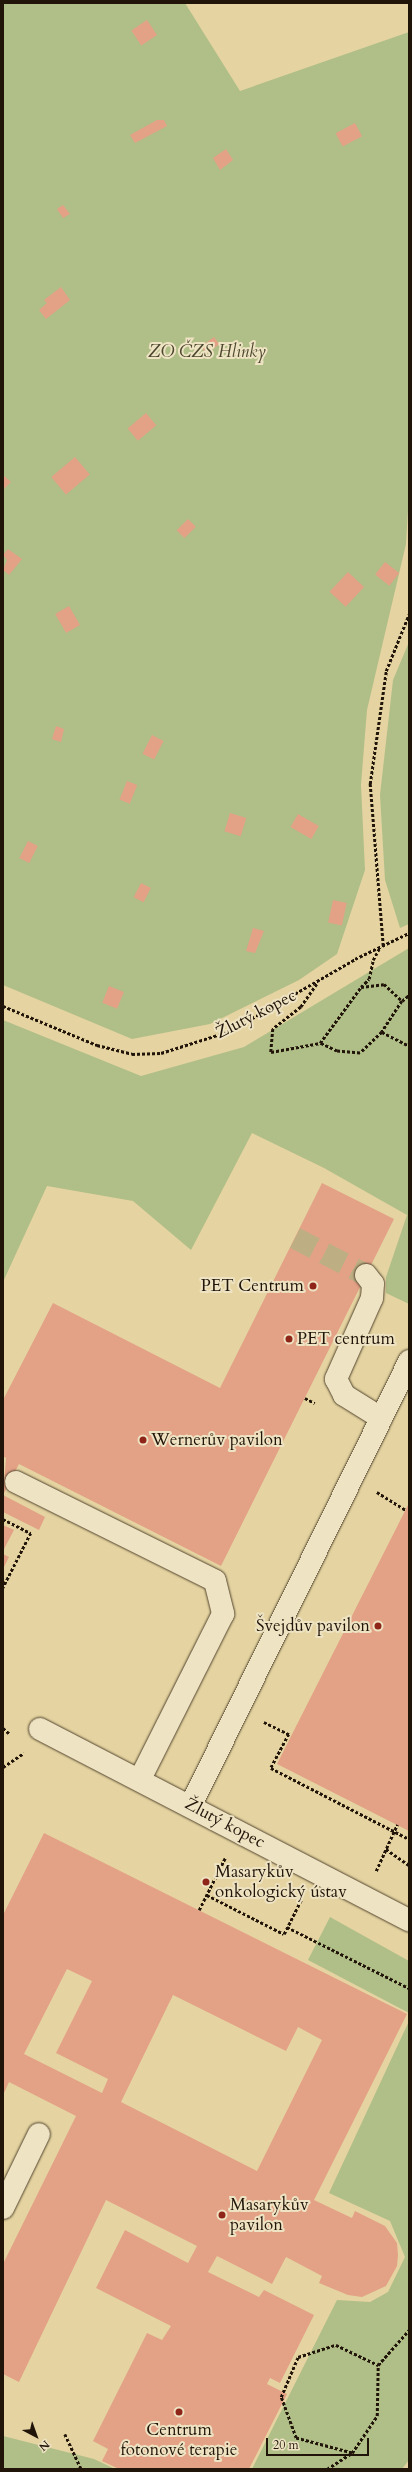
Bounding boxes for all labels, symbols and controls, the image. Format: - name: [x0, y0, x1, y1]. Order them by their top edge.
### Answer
- park label: ZO ČZS Hlinky: [148, 342, 266, 362]
- street label: Žlutý kopec: [212, 985, 300, 1043]
- place label: PET Centrum: [201, 1276, 304, 1296]
- marker: PET Centrum: [307, 1280, 319, 1292]
- place label: PET centrum: [297, 1329, 395, 1349]
- marker: PET centrum: [284, 1334, 294, 1344]
- place label: Wernerův pavilon: [151, 1430, 283, 1450]
- marker: Wernerův pavilon: [138, 1435, 148, 1445]
- place label: Švejdův pavilon: [256, 1616, 370, 1636]
- marker: Švejdův pavilon: [373, 1621, 383, 1631]
- street label: Žlutý kopec: [182, 1793, 268, 1853]
- place label: Masarykův onkologický ústav: [215, 1862, 347, 1902]
- marker: Masarykův onkologický ústav: [200, 1876, 212, 1888]
- place label: Masarykův pavilon: [230, 2195, 309, 2235]
- marker: Masarykův pavilon: [217, 2210, 227, 2220]
- marker: Centrum fotonové terapie: [173, 2406, 185, 2418]
- north arrow: [16, 2416, 56, 2456]
- place label: Centrum fotonové terapie: [121, 2420, 237, 2460]
- scale bar: [268, 2430, 371, 2456]
- text: N: [36, 2437, 53, 2454]
- text: 20 m: [273, 2437, 299, 2453]

